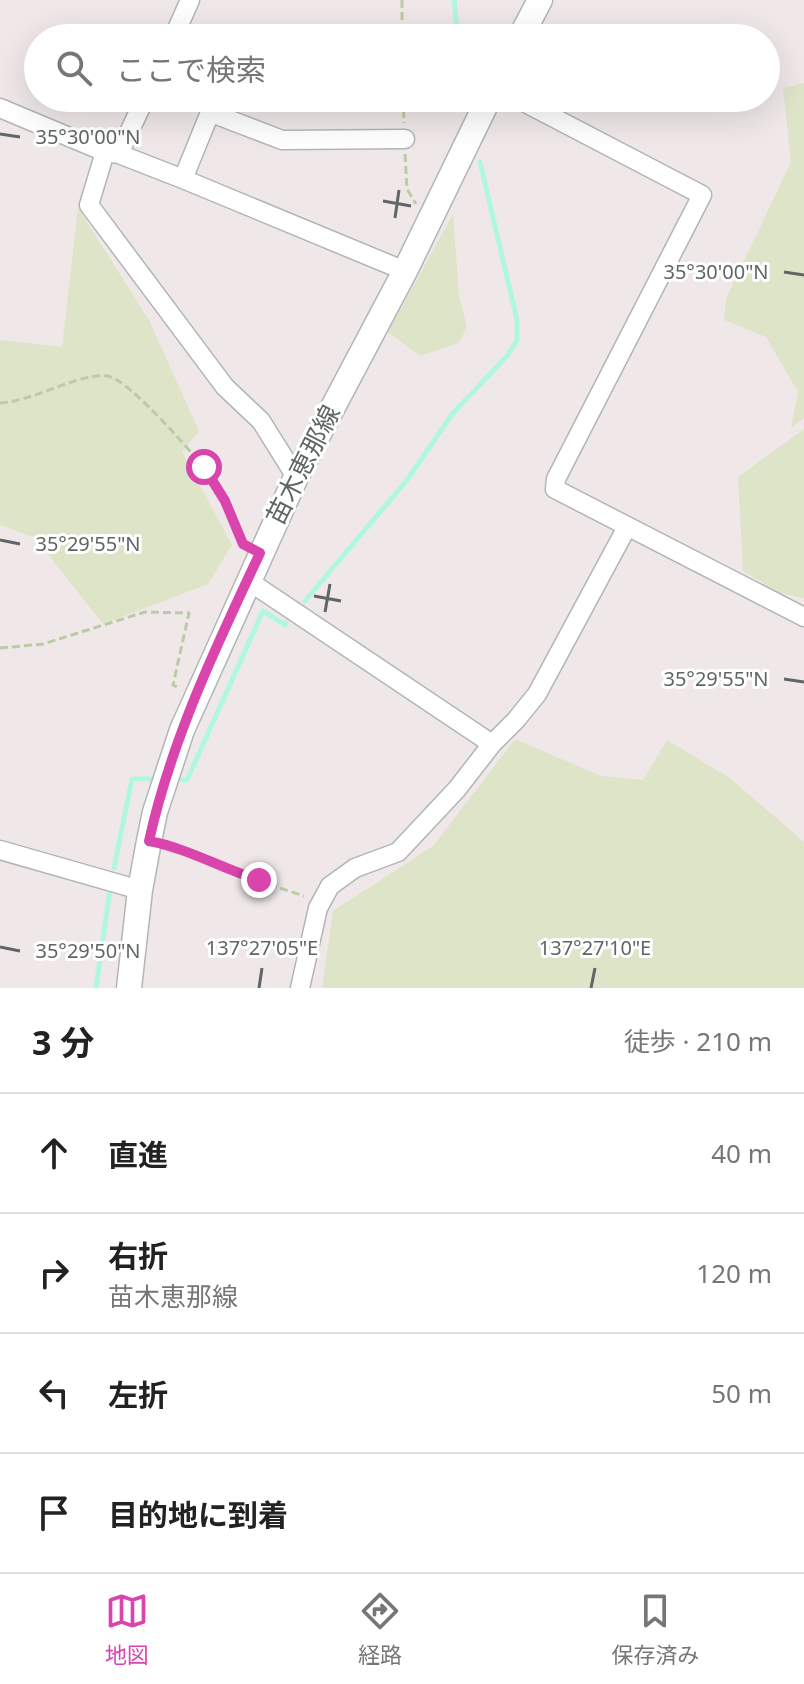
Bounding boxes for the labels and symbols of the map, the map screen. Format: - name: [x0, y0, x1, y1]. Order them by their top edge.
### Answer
- text: 35°30'00"N: [35, 123, 141, 150]
- text: 35°30'00"N: [663, 258, 769, 285]
- street label: 苗木恵那線: [257, 398, 348, 531]
- route start: [186, 449, 222, 485]
- text: 35°29'55"N: [35, 530, 141, 557]
- text: 35°29'55"N: [663, 665, 769, 692]
- route end: [241, 862, 277, 898]
- text: 137°27'05"E: [206, 934, 318, 961]
- text: 137°27'10"E: [539, 934, 651, 961]
- text: 35°29'50"N: [35, 937, 141, 964]

